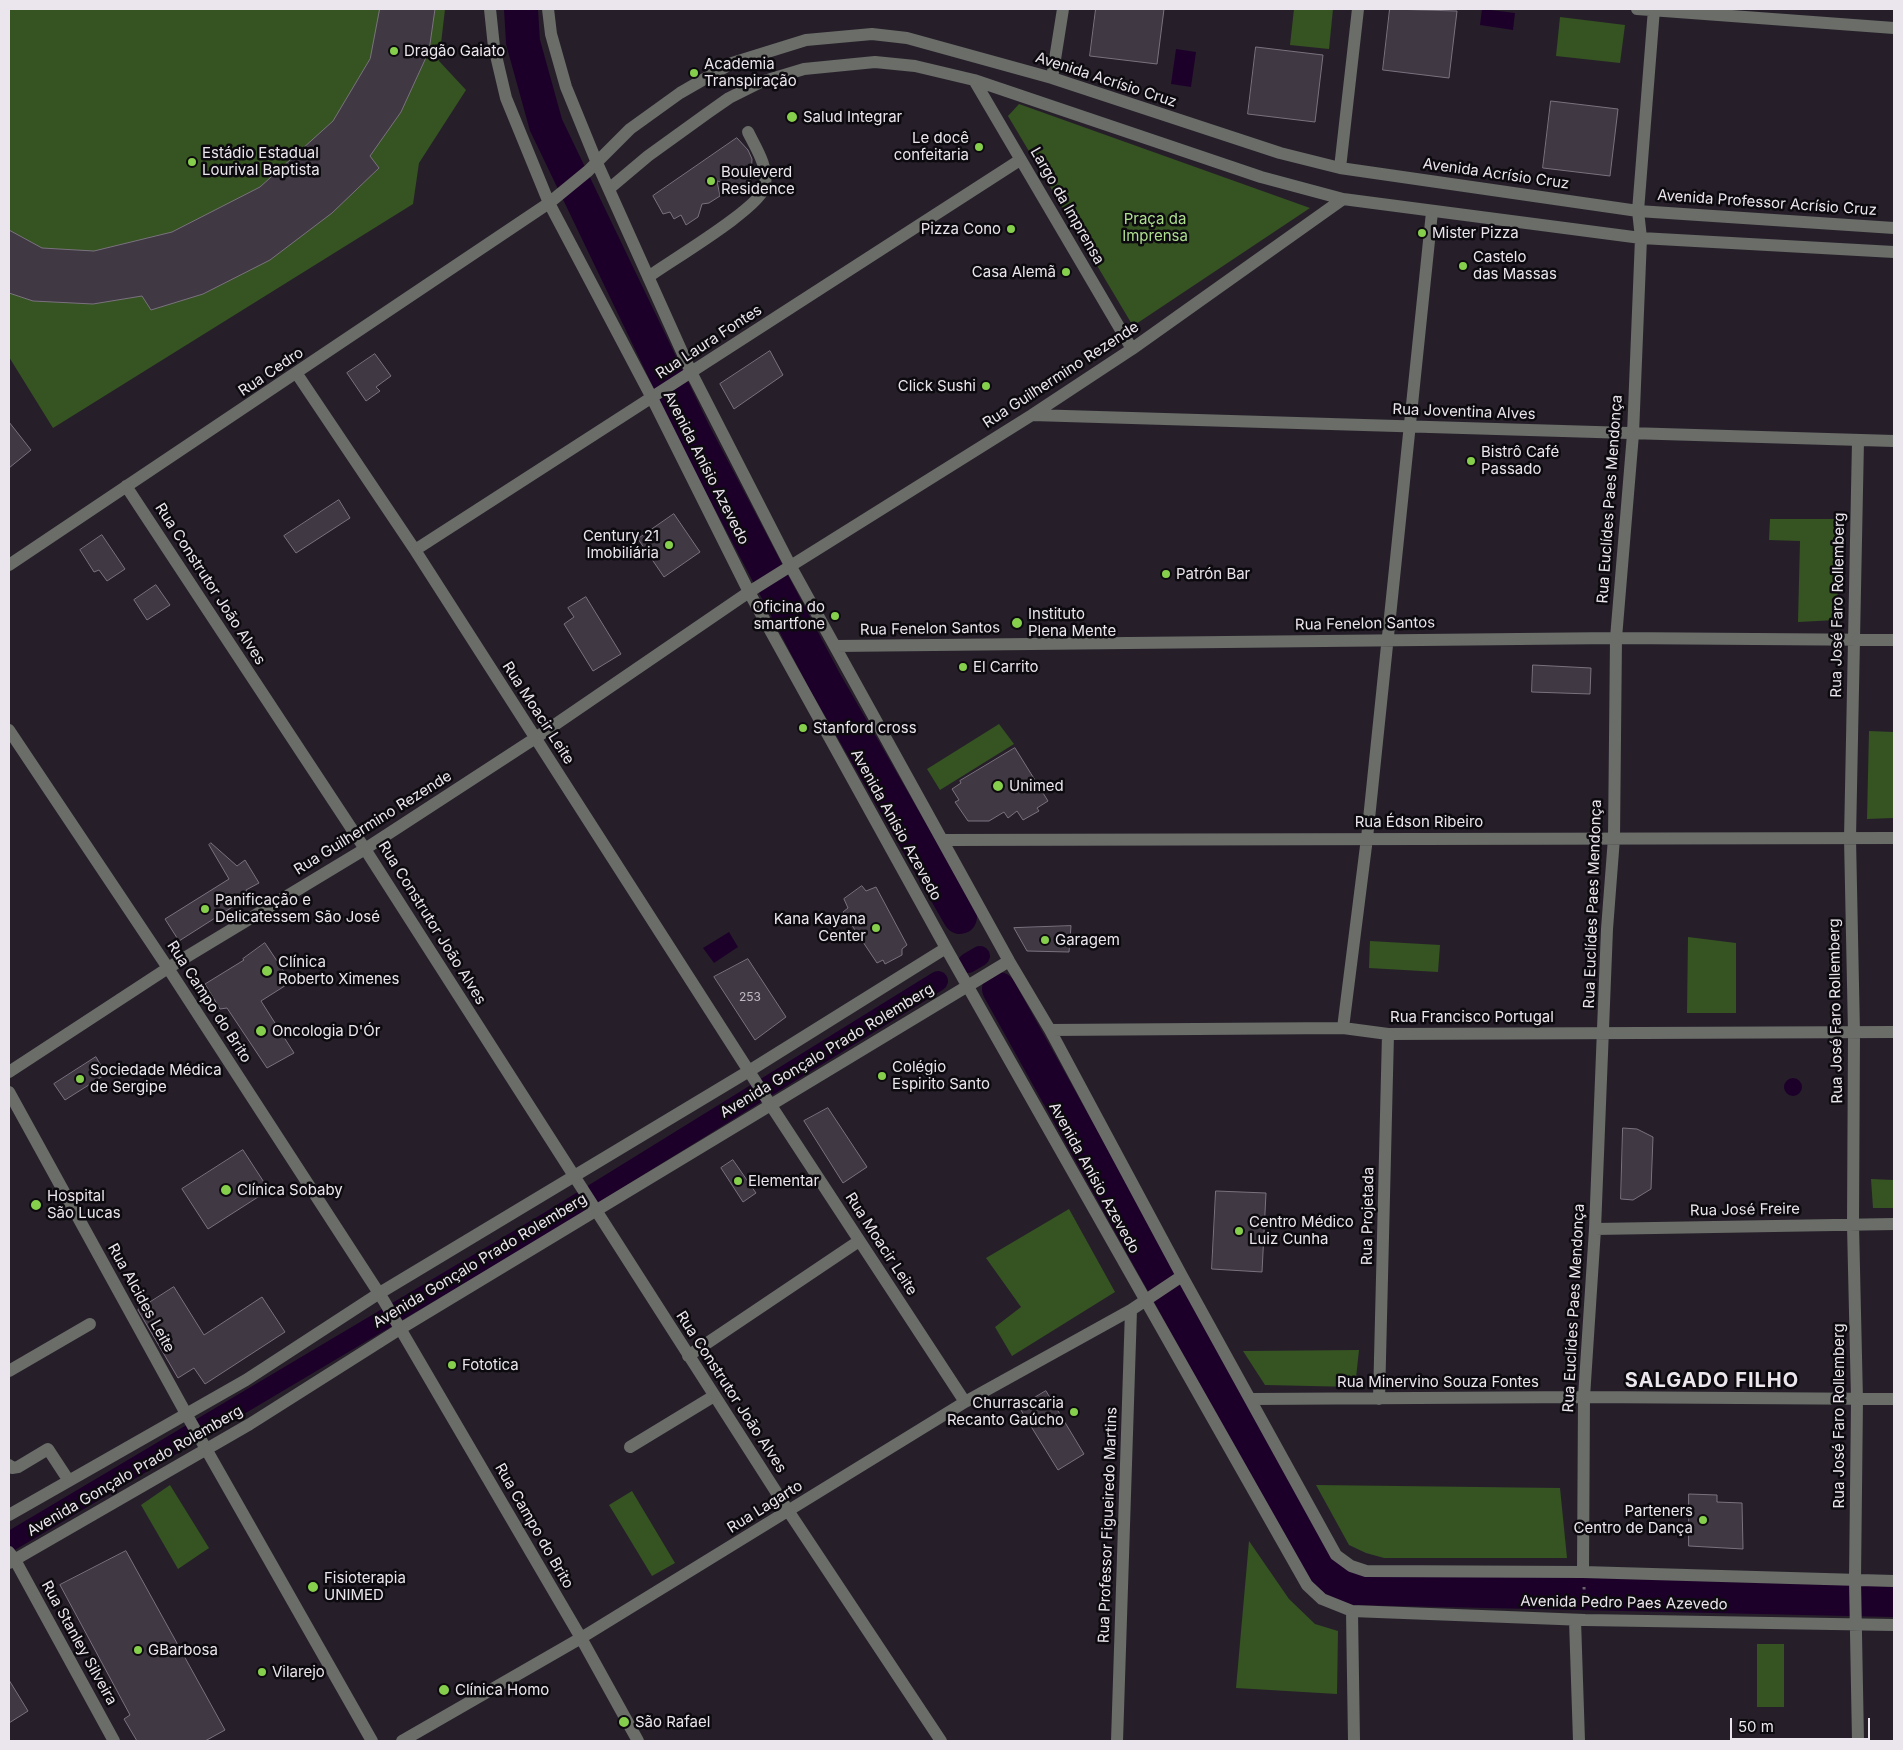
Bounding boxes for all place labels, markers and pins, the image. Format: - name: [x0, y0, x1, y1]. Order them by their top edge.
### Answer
- place label: Dragão Gaiato: [404, 42, 505, 60]
- marker: Dragão Gaiato: [388, 45, 400, 57]
- place label: Academia Transpiração: [704, 55, 797, 90]
- marker: Academia Transpiração: [688, 67, 700, 79]
- place label: Salud Integrar: [803, 108, 902, 126]
- marker: Salud Integrar: [785, 110, 799, 124]
- place label: Le docê confeitaria: [894, 129, 969, 164]
- marker: Le docê confeitaria: [973, 141, 985, 153]
- place label: Estádio Estadual Lourival Baptista: [202, 144, 320, 179]
- marker: Estádio Estadual Lourival Baptista: [186, 156, 198, 168]
- place label: Bouleverd Residence: [721, 163, 795, 198]
- marker: Bouleverd Residence: [705, 175, 717, 187]
- place label: Pizza Cono: [921, 220, 1001, 238]
- marker: Pizza Cono: [1005, 223, 1017, 235]
- place label: Mister Pizza: [1432, 224, 1519, 242]
- marker: Mister Pizza: [1416, 227, 1428, 239]
- place label: Castelo das Massas: [1473, 248, 1557, 283]
- marker: Castelo das Massas: [1457, 260, 1469, 272]
- place label: Casa Alemã: [972, 263, 1056, 281]
- marker: Casa Alemã: [1060, 266, 1072, 278]
- place label: Click Sushi: [898, 377, 976, 395]
- marker: Click Sushi: [980, 380, 992, 392]
- place label: Bistrô Café Passado: [1481, 443, 1559, 478]
- marker: Bistrô Café Passado: [1465, 455, 1477, 467]
- place label: Century 21 Imobiliária: [583, 527, 659, 562]
- marker: Century 21 Imobiliária: [663, 539, 675, 551]
- place label: Patrón Bar: [1176, 565, 1250, 583]
- marker: Patrón Bar: [1160, 568, 1172, 580]
- place label: Oficina do smartfone: [752, 598, 825, 633]
- place label: Instituto Plena Mente: [1028, 605, 1116, 640]
- marker: Oficina do smartfone: [829, 610, 841, 622]
- marker: Instituto Plena Mente: [1010, 616, 1024, 630]
- place label: El Carrito: [973, 658, 1038, 676]
- marker: El Carrito: [957, 661, 969, 673]
- place label: Stanford cross: [813, 719, 917, 737]
- marker: Stanford cross: [797, 722, 809, 734]
- place label: Unimed: [1009, 777, 1064, 795]
- marker: Unimed: [991, 779, 1005, 793]
- place label: Panificação e Delicatessem São José: [215, 891, 380, 926]
- marker: Panificação e Delicatessem São José: [199, 903, 211, 915]
- place label: Kana Kayana Center: [774, 910, 866, 945]
- marker: Kana Kayana Center: [870, 922, 882, 934]
- place label: Garagem: [1055, 931, 1120, 949]
- marker: Garagem: [1039, 934, 1051, 946]
- place label: Clínica Roberto Ximenes: [278, 953, 399, 988]
- marker: Clínica Roberto Ximenes: [260, 964, 274, 978]
- place label: Oncologia D'Ór: [272, 1022, 380, 1040]
- marker: Oncologia D'Ór: [254, 1024, 268, 1038]
- place label: Colégio Espirito Santo: [892, 1058, 990, 1093]
- place label: Sociedade Médica de Sergipe: [90, 1061, 222, 1096]
- marker: Colégio Espirito Santo: [876, 1070, 888, 1082]
- marker: Sociedade Médica de Sergipe: [74, 1073, 86, 1085]
- place label: Elementar: [748, 1172, 819, 1190]
- marker: Elementar: [732, 1175, 744, 1187]
- place label: Clínica Sobaby: [237, 1181, 343, 1199]
- marker: Clínica Sobaby: [219, 1183, 233, 1197]
- place label: Hospital São Lucas: [47, 1187, 121, 1222]
- marker: Hospital São Lucas: [29, 1198, 43, 1212]
- place label: Centro Médico Luiz Cunha: [1249, 1213, 1354, 1248]
- marker: Centro Médico Luiz Cunha: [1233, 1225, 1245, 1237]
- place label: Fototica: [462, 1356, 519, 1374]
- marker: Fototica: [446, 1359, 458, 1371]
- place label: Churrascaria Recanto Gaúcho: [947, 1394, 1064, 1429]
- marker: Churrascaria Recanto Gaúcho: [1068, 1406, 1080, 1418]
- place label: Parteners Centro de Dança: [1574, 1502, 1693, 1537]
- marker: Parteners Centro de Dança: [1697, 1514, 1709, 1526]
- place label: Fisioterapia UNIMED: [324, 1569, 406, 1604]
- marker: Fisioterapia UNIMED: [306, 1580, 320, 1594]
- place label: GBarbosa: [148, 1641, 218, 1659]
- marker: GBarbosa: [132, 1644, 144, 1656]
- place label: Vilarejo: [272, 1663, 325, 1681]
- marker: Vilarejo: [256, 1666, 268, 1678]
- place label: Clínica Homo: [455, 1681, 549, 1699]
- marker: Clínica Homo: [437, 1683, 451, 1697]
- place label: São Rafael: [635, 1713, 710, 1731]
- marker: São Rafael: [617, 1715, 631, 1729]

